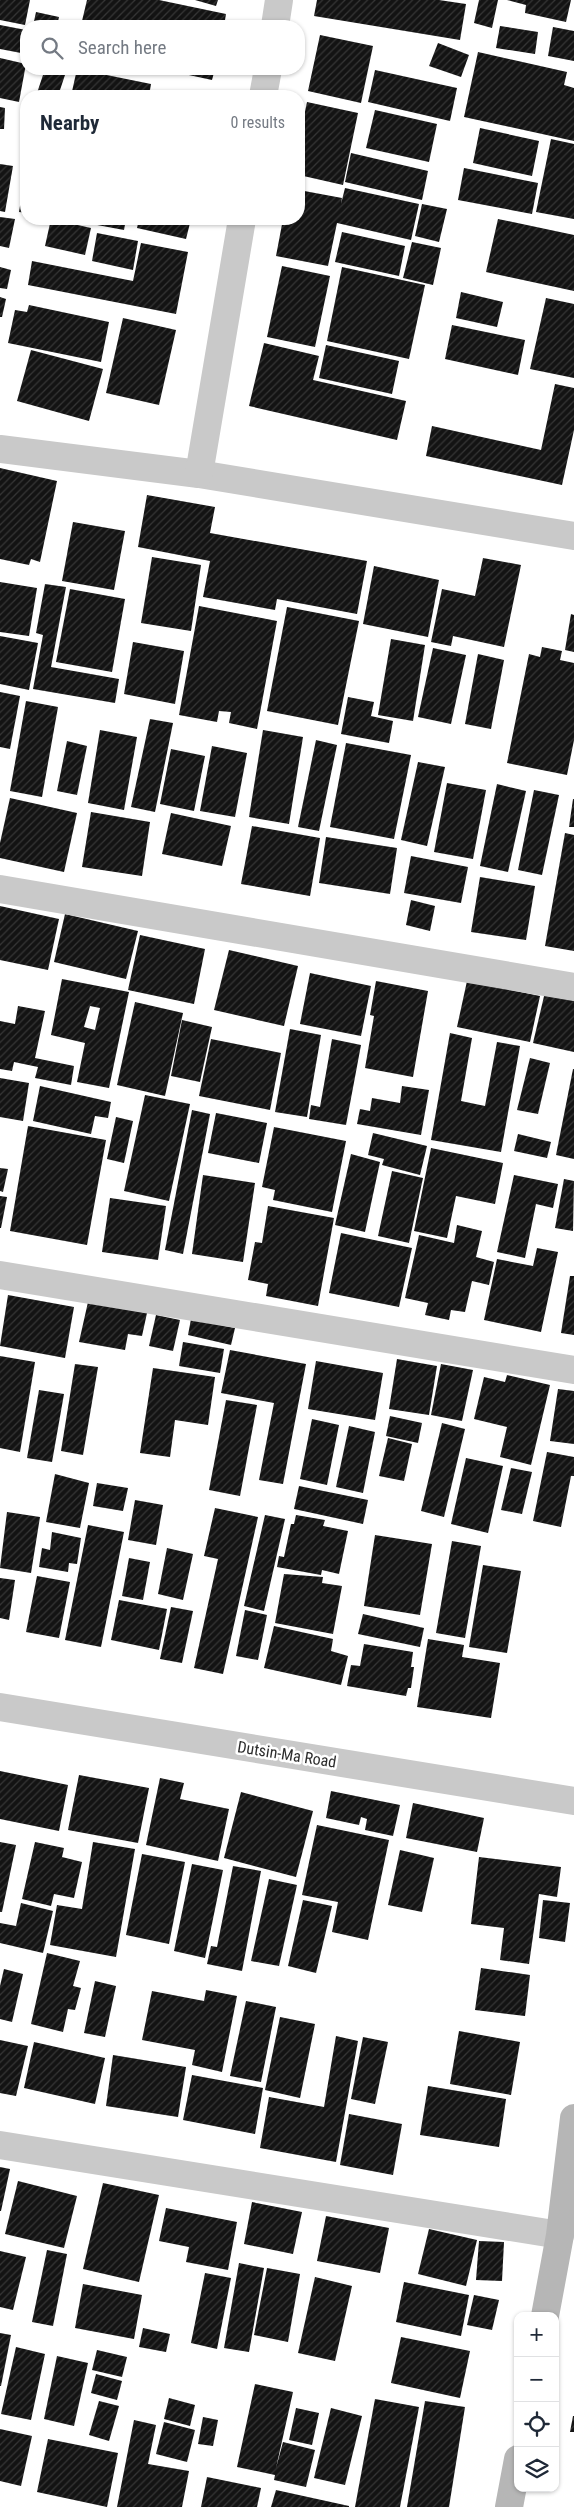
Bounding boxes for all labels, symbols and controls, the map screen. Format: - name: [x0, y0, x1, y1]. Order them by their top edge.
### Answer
- search box: [20, 20, 305, 75]
- icon: search: [38, 34, 66, 62]
- text: Search here: [78, 36, 166, 59]
- text: Nearby: [40, 111, 99, 135]
- text: 0 results: [230, 113, 285, 132]
- street label: Dutsin-Ma Road: [236, 1737, 338, 1772]
- map controls: [514, 2312, 559, 2492]
- button: +: [514, 2312, 559, 2357]
- button: −: [514, 2357, 559, 2402]
- button: locate: [514, 2402, 559, 2447]
- button: layers: [514, 2447, 559, 2492]

